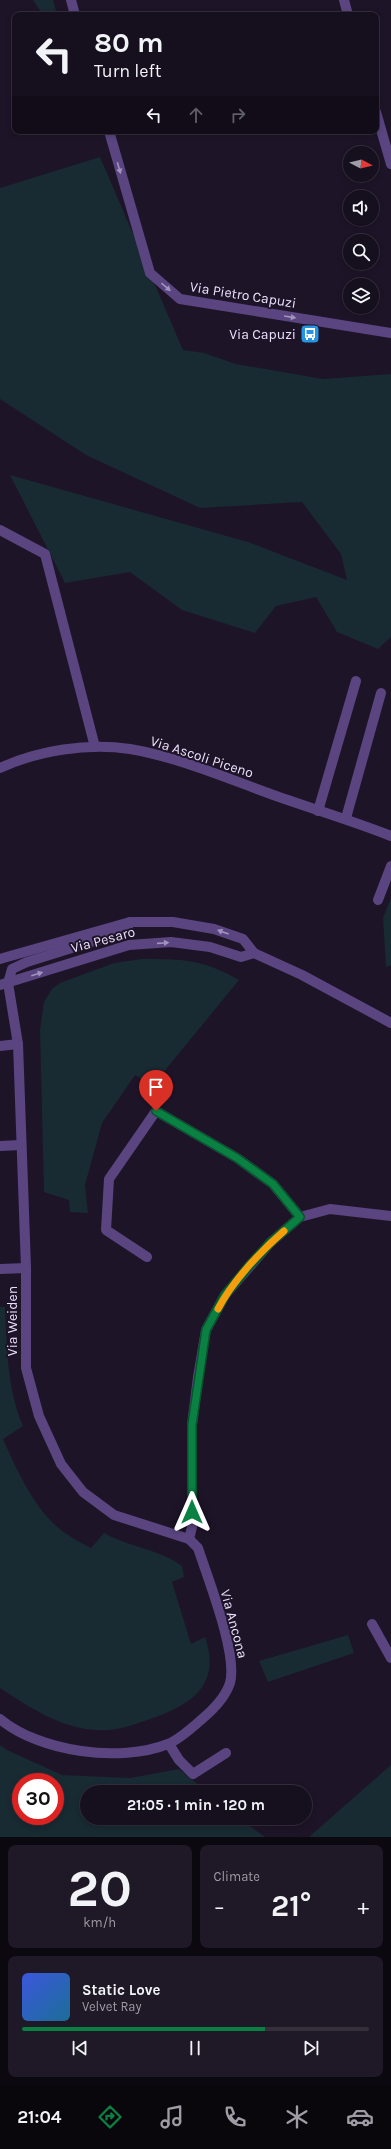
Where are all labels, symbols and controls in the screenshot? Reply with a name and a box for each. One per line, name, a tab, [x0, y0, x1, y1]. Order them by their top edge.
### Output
text: 80 m	[94, 26, 163, 59]
icon: left	[28, 28, 80, 80]
text: Turn left	[94, 60, 162, 82]
icon: left	[143, 104, 165, 126]
icon: ahead	[185, 104, 207, 126]
icon: right	[227, 104, 249, 126]
north arrow	[343, 146, 379, 182]
map controls	[343, 146, 379, 314]
one-way arrow	[116, 163, 122, 175]
button: sound	[343, 190, 379, 226]
button: search	[343, 234, 379, 270]
street label: Via Pietro Capuzi	[189, 278, 297, 312]
button: layers	[343, 278, 379, 314]
one-way arrow	[160, 282, 171, 291]
one-way arrow	[284, 314, 296, 320]
bus stop icon: Via Capuzi	[299, 323, 321, 345]
place label: Via Capuzi	[229, 326, 296, 343]
street label: Via Ascoli Piceno	[148, 732, 256, 782]
street label: Via Pesaro	[69, 923, 137, 957]
one-way arrow	[216, 929, 228, 935]
one-way arrow	[157, 939, 169, 946]
one-way arrow	[32, 971, 44, 977]
pin	[139, 1070, 173, 1111]
icon: arrive	[145, 1076, 167, 1098]
street label: Via Weiden	[4, 1286, 21, 1356]
position arrow	[171, 1491, 213, 1533]
street label: Via Ancona	[217, 1588, 251, 1660]
speed limit sign: 30	[12, 1773, 64, 1825]
text: 21:05 · 1 min · 120 m	[127, 1796, 265, 1814]
text: 20	[68, 1858, 132, 1919]
text: Climate	[214, 1869, 260, 1884]
text: 21°	[271, 1888, 312, 1924]
text: −	[214, 1894, 225, 1920]
text: +	[357, 1894, 369, 1920]
text: km/h	[83, 1915, 116, 1930]
text: Static Love	[82, 1981, 160, 1999]
text: Velvet Ray	[82, 1999, 142, 2014]
icon: previous	[69, 2037, 91, 2059]
icon: pause	[184, 2037, 206, 2059]
icon: next	[300, 2037, 322, 2059]
icon: directions	[96, 2103, 124, 2131]
icon: music	[158, 2103, 186, 2131]
icon: phone	[221, 2103, 249, 2131]
icon: climate	[283, 2103, 311, 2131]
icon: car	[346, 2103, 374, 2131]
text: 21:04	[17, 2106, 61, 2128]

